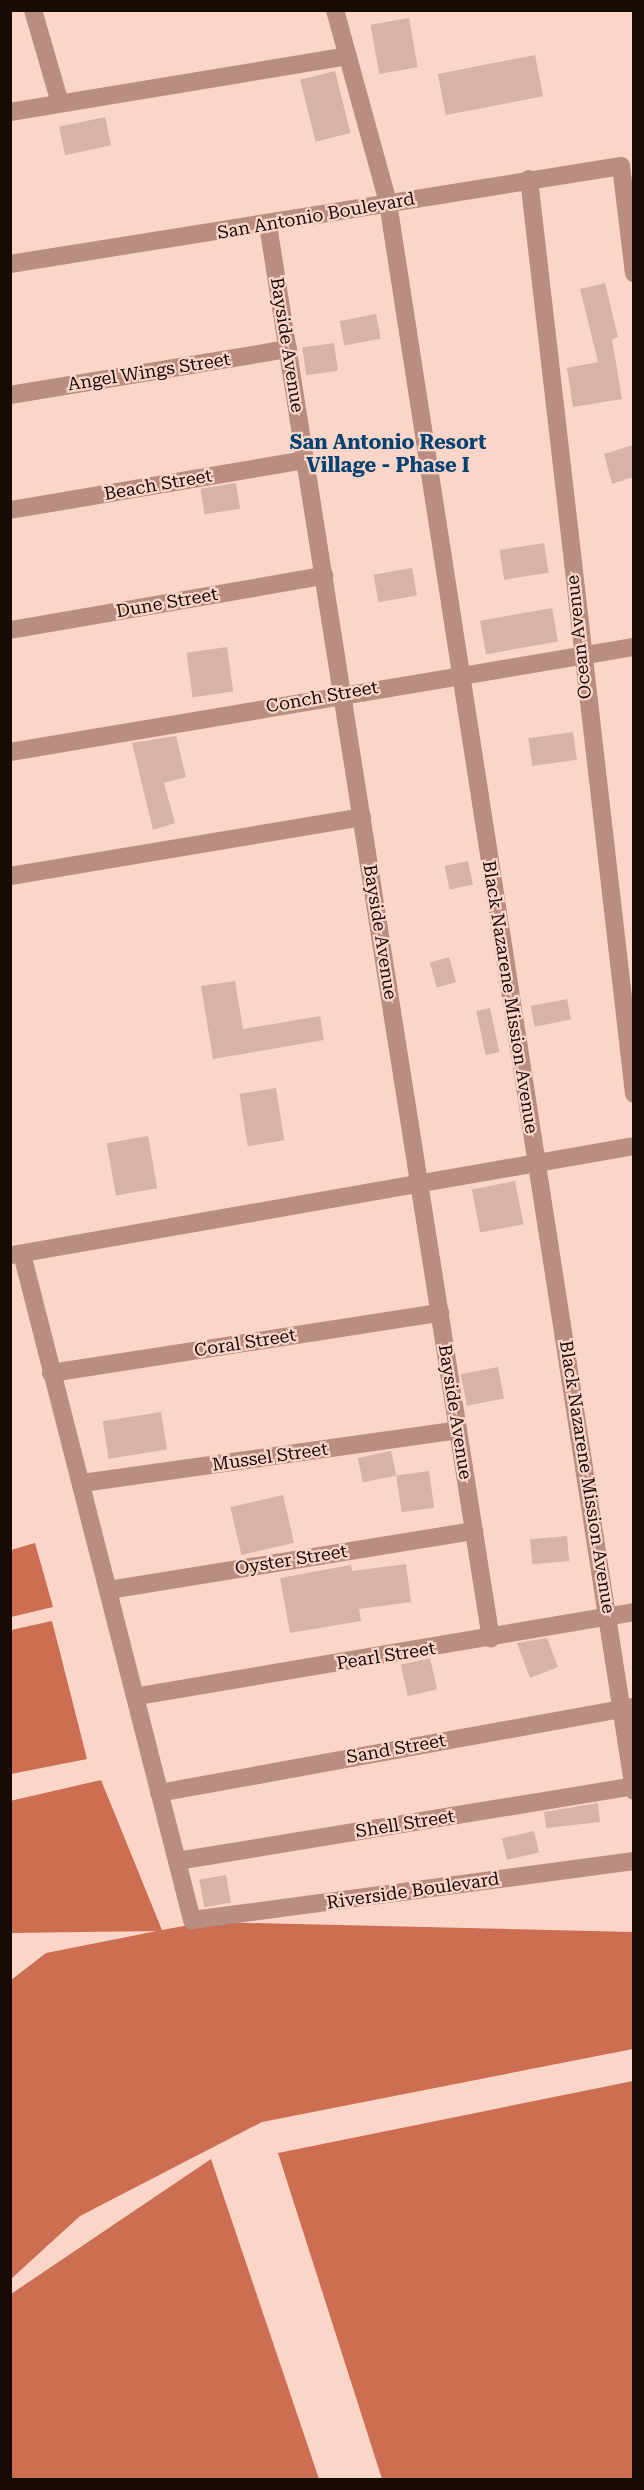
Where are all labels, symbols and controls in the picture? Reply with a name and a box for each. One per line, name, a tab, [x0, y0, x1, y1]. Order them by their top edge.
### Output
street label: San Antonio Boulevard	[216, 188, 416, 244]
street label: Bayside Avenue	[266, 276, 308, 414]
street label: Angel Wings Street	[66, 348, 232, 396]
district label: San Antonio Resort Village - Phase I	[290, 430, 486, 477]
street label: Beach Street	[102, 465, 214, 505]
street label: Ocean Avenue	[562, 574, 596, 700]
street label: Dune Street	[114, 583, 220, 623]
street label: Conch Street	[264, 677, 380, 717]
street label: Black Nazarene Mission Avenue	[478, 859, 542, 1135]
street label: Bayside Avenue	[359, 863, 401, 1001]
street label: Coral Street	[193, 1324, 297, 1362]
street label: Black Nazarene Mission Avenue	[555, 1339, 619, 1615]
street label: Bayside Avenue	[434, 1343, 476, 1481]
street label: Mussel Street	[211, 1438, 329, 1476]
street label: Oyster Street	[233, 1540, 349, 1580]
street label: Pearl Street	[335, 1638, 437, 1674]
street label: Sand Street	[345, 1730, 447, 1768]
street label: Shell Street	[354, 1806, 456, 1842]
street label: Riverside Boulevard	[325, 1868, 501, 1914]

